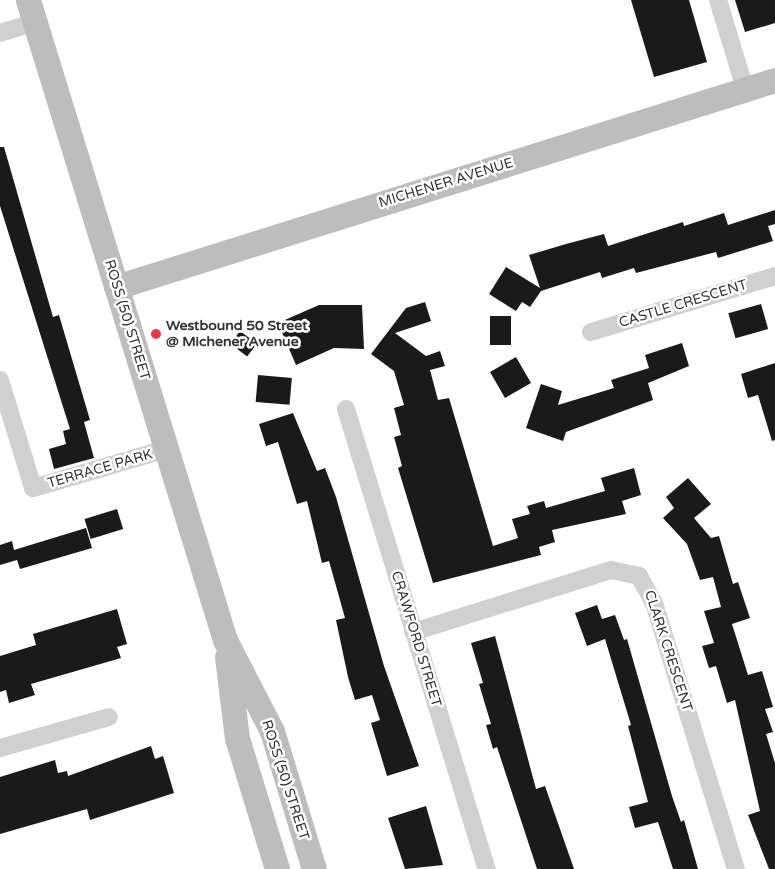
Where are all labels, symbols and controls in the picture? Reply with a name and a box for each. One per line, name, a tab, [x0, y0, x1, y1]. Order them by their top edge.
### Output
street label: MICHENER AVENUE	[377, 155, 515, 211]
street label: ROSS (50) STREET	[101, 258, 153, 382]
street label: CASTLE CRESCENT	[617, 277, 749, 331]
place label: Westbound 50 Street @ Michener Avenue	[166, 318, 308, 351]
marker: Westbound 50 Street @ Michener Avenue	[150, 328, 162, 340]
street label: TERRACE PARK	[46, 446, 154, 492]
street label: CRAWFORD STREET	[387, 569, 445, 709]
street label: CLARK CRESCENT	[640, 588, 696, 714]
street label: ROSS (50) STREET	[258, 718, 312, 842]

